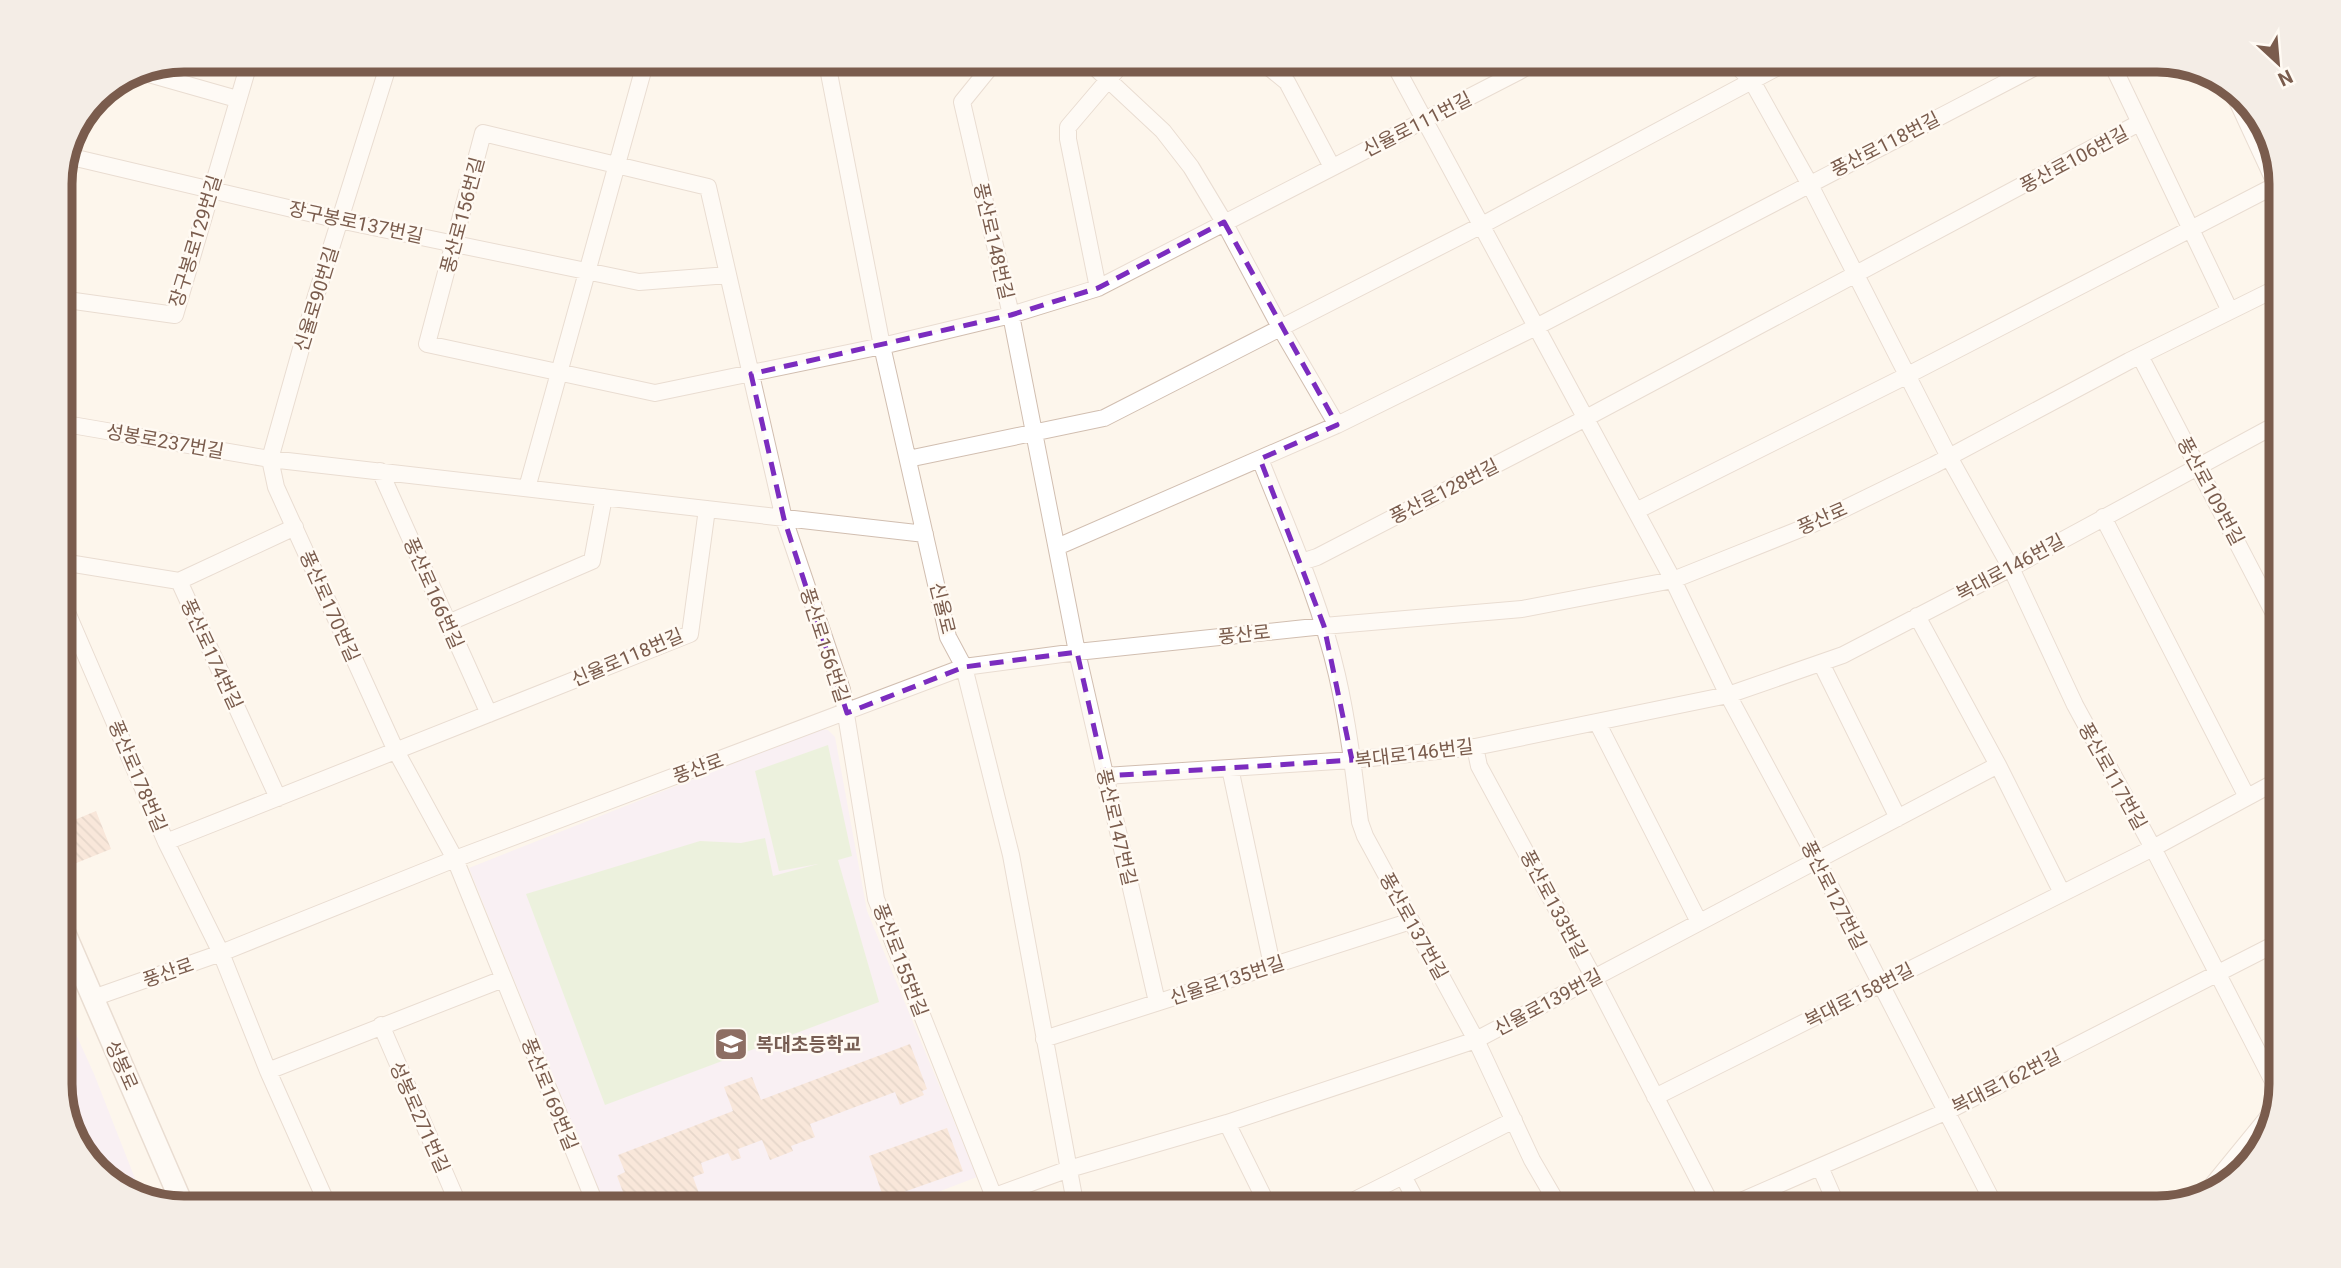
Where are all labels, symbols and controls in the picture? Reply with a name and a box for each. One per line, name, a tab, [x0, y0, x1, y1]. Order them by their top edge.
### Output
north arrow	[2243, 28, 2313, 98]
text: N	[2274, 65, 2296, 91]
street label: 신율로111번길	[1359, 87, 1476, 162]
street label: 풍산로118번길	[1827, 107, 1944, 182]
street label: 풍산로106번길	[2016, 121, 2132, 198]
street label: 풍산로156번길	[436, 154, 489, 276]
street label: 장구봉로129번길	[164, 172, 226, 310]
street label: 풍산로148번길	[969, 180, 1018, 302]
street label: 장구봉로137번길	[287, 197, 425, 248]
street label: 신율로90번길	[290, 244, 343, 355]
street label: 성봉로237번길	[104, 420, 226, 463]
street label: 풍산로109번길	[2172, 433, 2249, 549]
street label: 풍산로128번길	[1386, 454, 1503, 529]
street label: 풍산로	[1794, 497, 1851, 540]
street label: 복대로146번길	[1952, 529, 2068, 606]
street label: 풍산로166번길	[399, 534, 468, 652]
street label: 풍산로170번길	[295, 547, 364, 665]
street label: 신율로	[925, 580, 960, 636]
street label: 풍산로156번길	[795, 585, 854, 706]
street label: 풍산로174번길	[176, 595, 247, 713]
street label: 풍산로	[1217, 620, 1271, 649]
street label: 신율로118번길	[568, 624, 687, 691]
street label: 풍산로178번길	[104, 717, 171, 836]
street label: 풍산로117번길	[2074, 718, 2152, 834]
street label: 복대로146번길	[1353, 735, 1475, 772]
street label: 풍산로	[670, 749, 727, 788]
street label: 풍산로147번길	[1092, 766, 1141, 888]
street label: 풍산로127번길	[1796, 837, 1871, 954]
street label: 풍산로133번길	[1515, 846, 1592, 962]
street label: 풍산로137번길	[1375, 868, 1453, 984]
street label: 풍산로155번길	[868, 900, 933, 1020]
street label: 신율로135번길	[1167, 951, 1288, 1010]
street label: 풍산로	[140, 953, 197, 992]
street label: 복대로158번길	[1801, 958, 1918, 1033]
street label: 신율로139번길	[1490, 964, 1606, 1041]
school or university icon: 복대초등학교	[712, 1025, 750, 1063]
place label: 복대초등학교	[756, 1033, 861, 1056]
street label: 풍산로169번길	[517, 1035, 583, 1154]
street label: 성봉로	[100, 1037, 143, 1094]
street label: 복대로162번길	[1948, 1044, 2065, 1119]
street label: 성봉로271번길	[385, 1058, 454, 1176]

